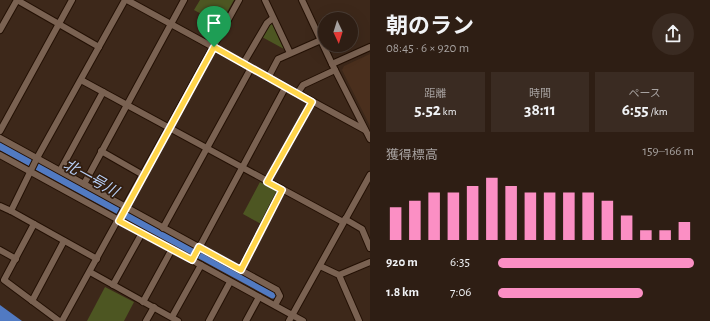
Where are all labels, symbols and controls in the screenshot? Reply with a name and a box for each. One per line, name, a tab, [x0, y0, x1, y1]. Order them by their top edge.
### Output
pin	[197, 6, 231, 47]
icon: arrive	[203, 12, 225, 34]
north arrow	[318, 12, 358, 52]
map controls	[318, 12, 358, 52]
button: share	[652, 13, 694, 55]
text: 朝のラン	[386, 15, 474, 37]
text: 08:45 · 6 × 920 m	[386, 42, 469, 55]
text: 距離	[424, 88, 446, 99]
text: 時間	[529, 88, 551, 99]
text: ペース	[628, 88, 661, 99]
text: 5.52	[414, 101, 441, 118]
text: 38:11	[524, 101, 556, 118]
text: 6:55	[622, 101, 649, 118]
text: km	[441, 106, 456, 117]
text: /km	[649, 106, 667, 117]
text: 159–166 m	[643, 145, 694, 158]
text: 獲得標高	[386, 149, 438, 162]
water label: 北一号川	[61, 156, 123, 201]
text: 920 m	[386, 256, 418, 269]
text: 6:35	[450, 256, 470, 269]
text: 1.8 km	[386, 286, 419, 299]
text: 7:06	[450, 286, 471, 299]

